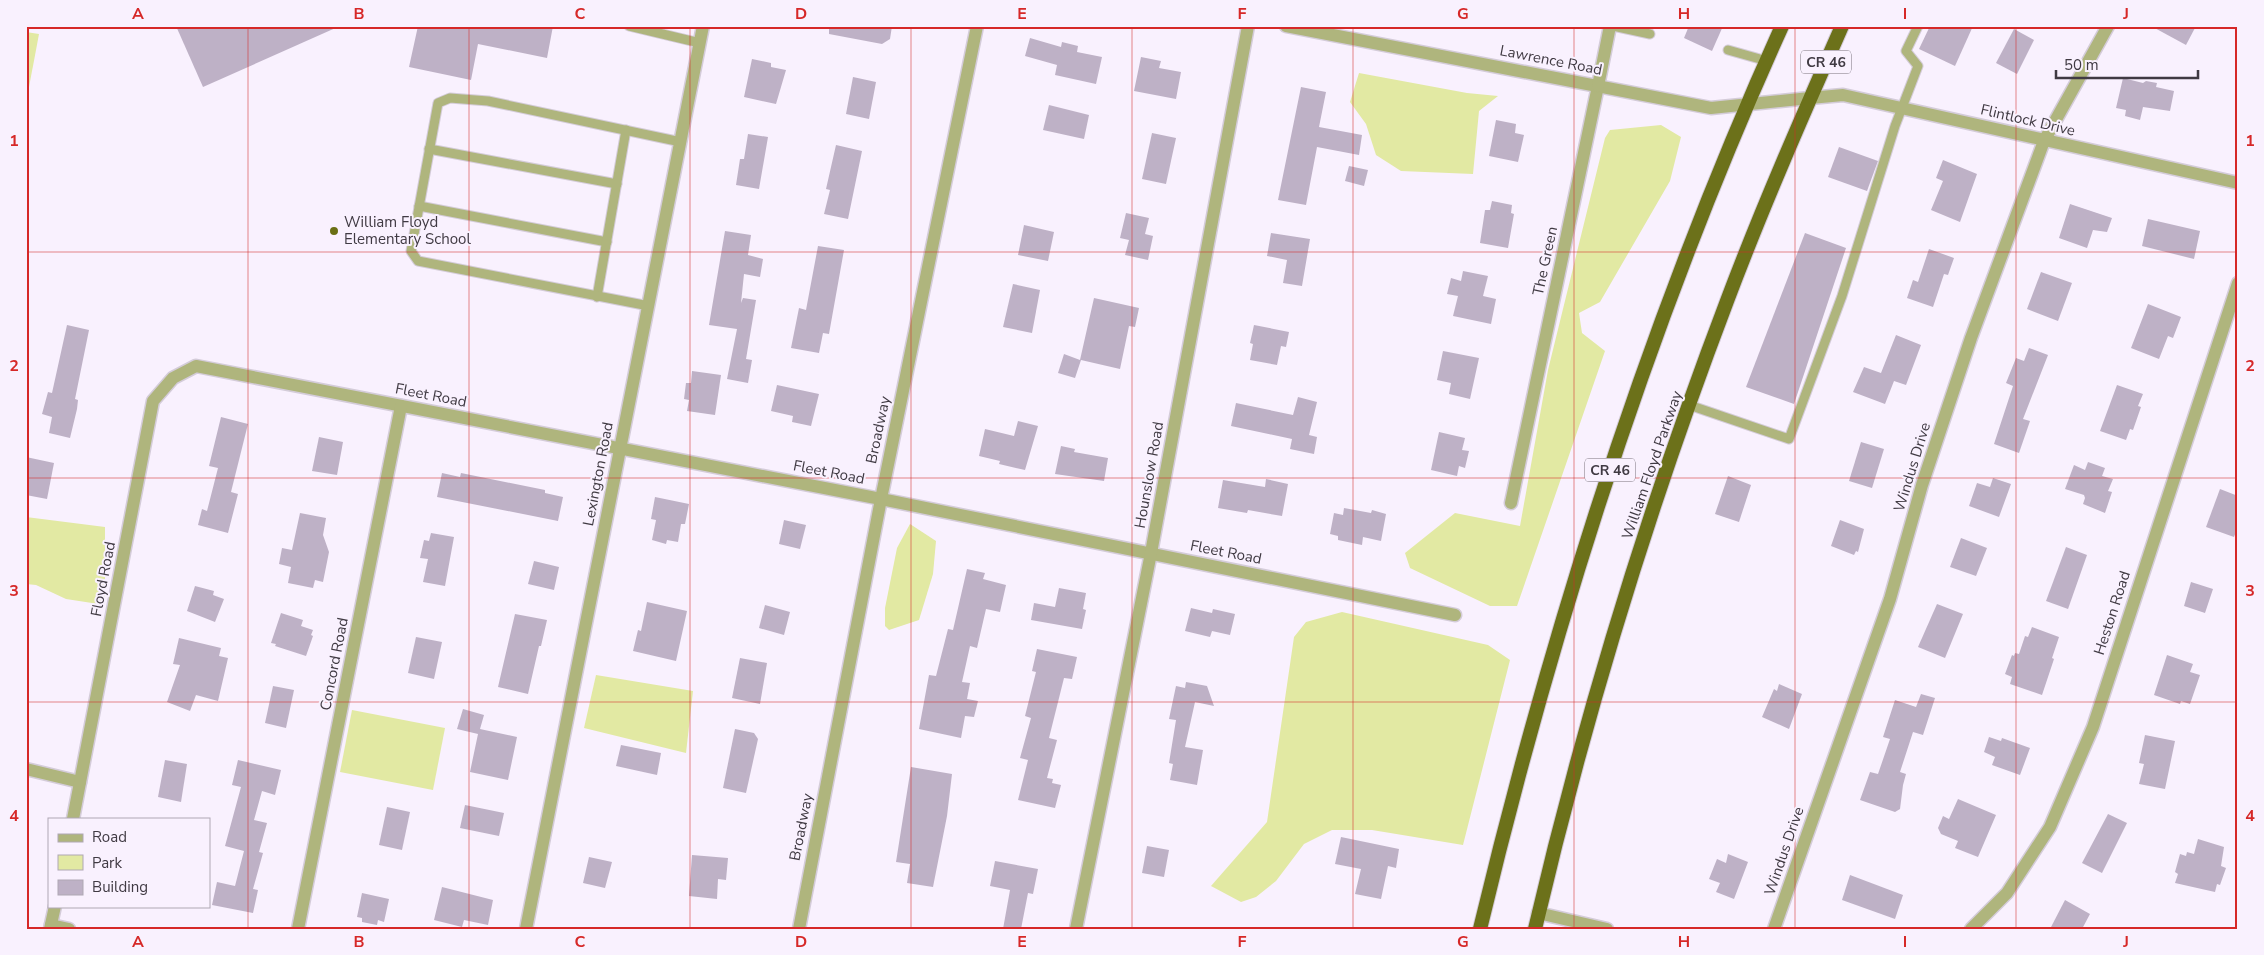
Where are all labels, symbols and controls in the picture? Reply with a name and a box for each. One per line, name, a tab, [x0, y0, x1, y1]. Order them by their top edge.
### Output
text: A	[132, 3, 144, 25]
text: B	[353, 3, 365, 25]
text: C	[575, 3, 586, 25]
text: D	[795, 3, 807, 25]
text: E	[1017, 3, 1027, 25]
text: F	[1238, 3, 1247, 25]
text: G	[1457, 3, 1469, 25]
text: H	[1678, 3, 1690, 25]
text: I	[1903, 3, 1907, 25]
text: J	[2122, 3, 2129, 25]
street label: Lawrence Road	[1498, 40, 1604, 80]
scale bar	[2056, 48, 2199, 80]
road number: CR 46	[1801, 51, 1851, 74]
text: 50 m	[2064, 55, 2099, 75]
street label: Flintlock Drive	[1979, 99, 2077, 141]
text: 1	[9, 130, 19, 152]
text: 1	[2245, 130, 2255, 152]
place label: William Floyd Elementary School	[344, 212, 471, 249]
marker: William Floyd Elementary School	[328, 225, 340, 237]
street label: The Green	[1528, 225, 1562, 297]
text: 2	[9, 355, 19, 377]
text: 2	[2245, 355, 2255, 377]
street label: Fleet Road	[393, 378, 469, 412]
street label: William Floyd Parkway	[1617, 388, 1687, 542]
street label: Broadway	[861, 394, 895, 466]
street label: Lexington Road	[578, 420, 618, 528]
street label: Hounslow Road	[1130, 420, 1168, 530]
street label: Windus Drive	[1889, 420, 1935, 514]
street label: Fleet Road	[791, 455, 867, 489]
road number: CR 46	[1585, 458, 1635, 482]
street label: Fleet Road	[1188, 535, 1264, 569]
street label: Floyd Road	[86, 540, 120, 618]
street label: Heston Road	[2089, 568, 2135, 658]
text: 3	[9, 580, 19, 602]
text: 3	[2245, 580, 2255, 602]
street label: Concord Road	[315, 616, 353, 712]
street label: Broadway	[785, 791, 817, 863]
street label: Windus Drive	[1760, 804, 1808, 898]
text: 4	[9, 805, 19, 827]
text: 4	[2245, 805, 2255, 827]
legend	[48, 818, 210, 908]
text: Road	[92, 827, 127, 847]
text: Park	[92, 853, 122, 873]
text: Building	[92, 877, 148, 897]
text: A	[132, 931, 144, 953]
text: B	[353, 931, 365, 953]
text: C	[575, 931, 586, 953]
text: D	[795, 931, 807, 953]
text: E	[1017, 931, 1027, 953]
text: F	[1238, 931, 1247, 953]
text: G	[1457, 931, 1469, 953]
text: H	[1678, 931, 1690, 953]
text: I	[1903, 931, 1907, 953]
text: J	[2122, 931, 2129, 953]

